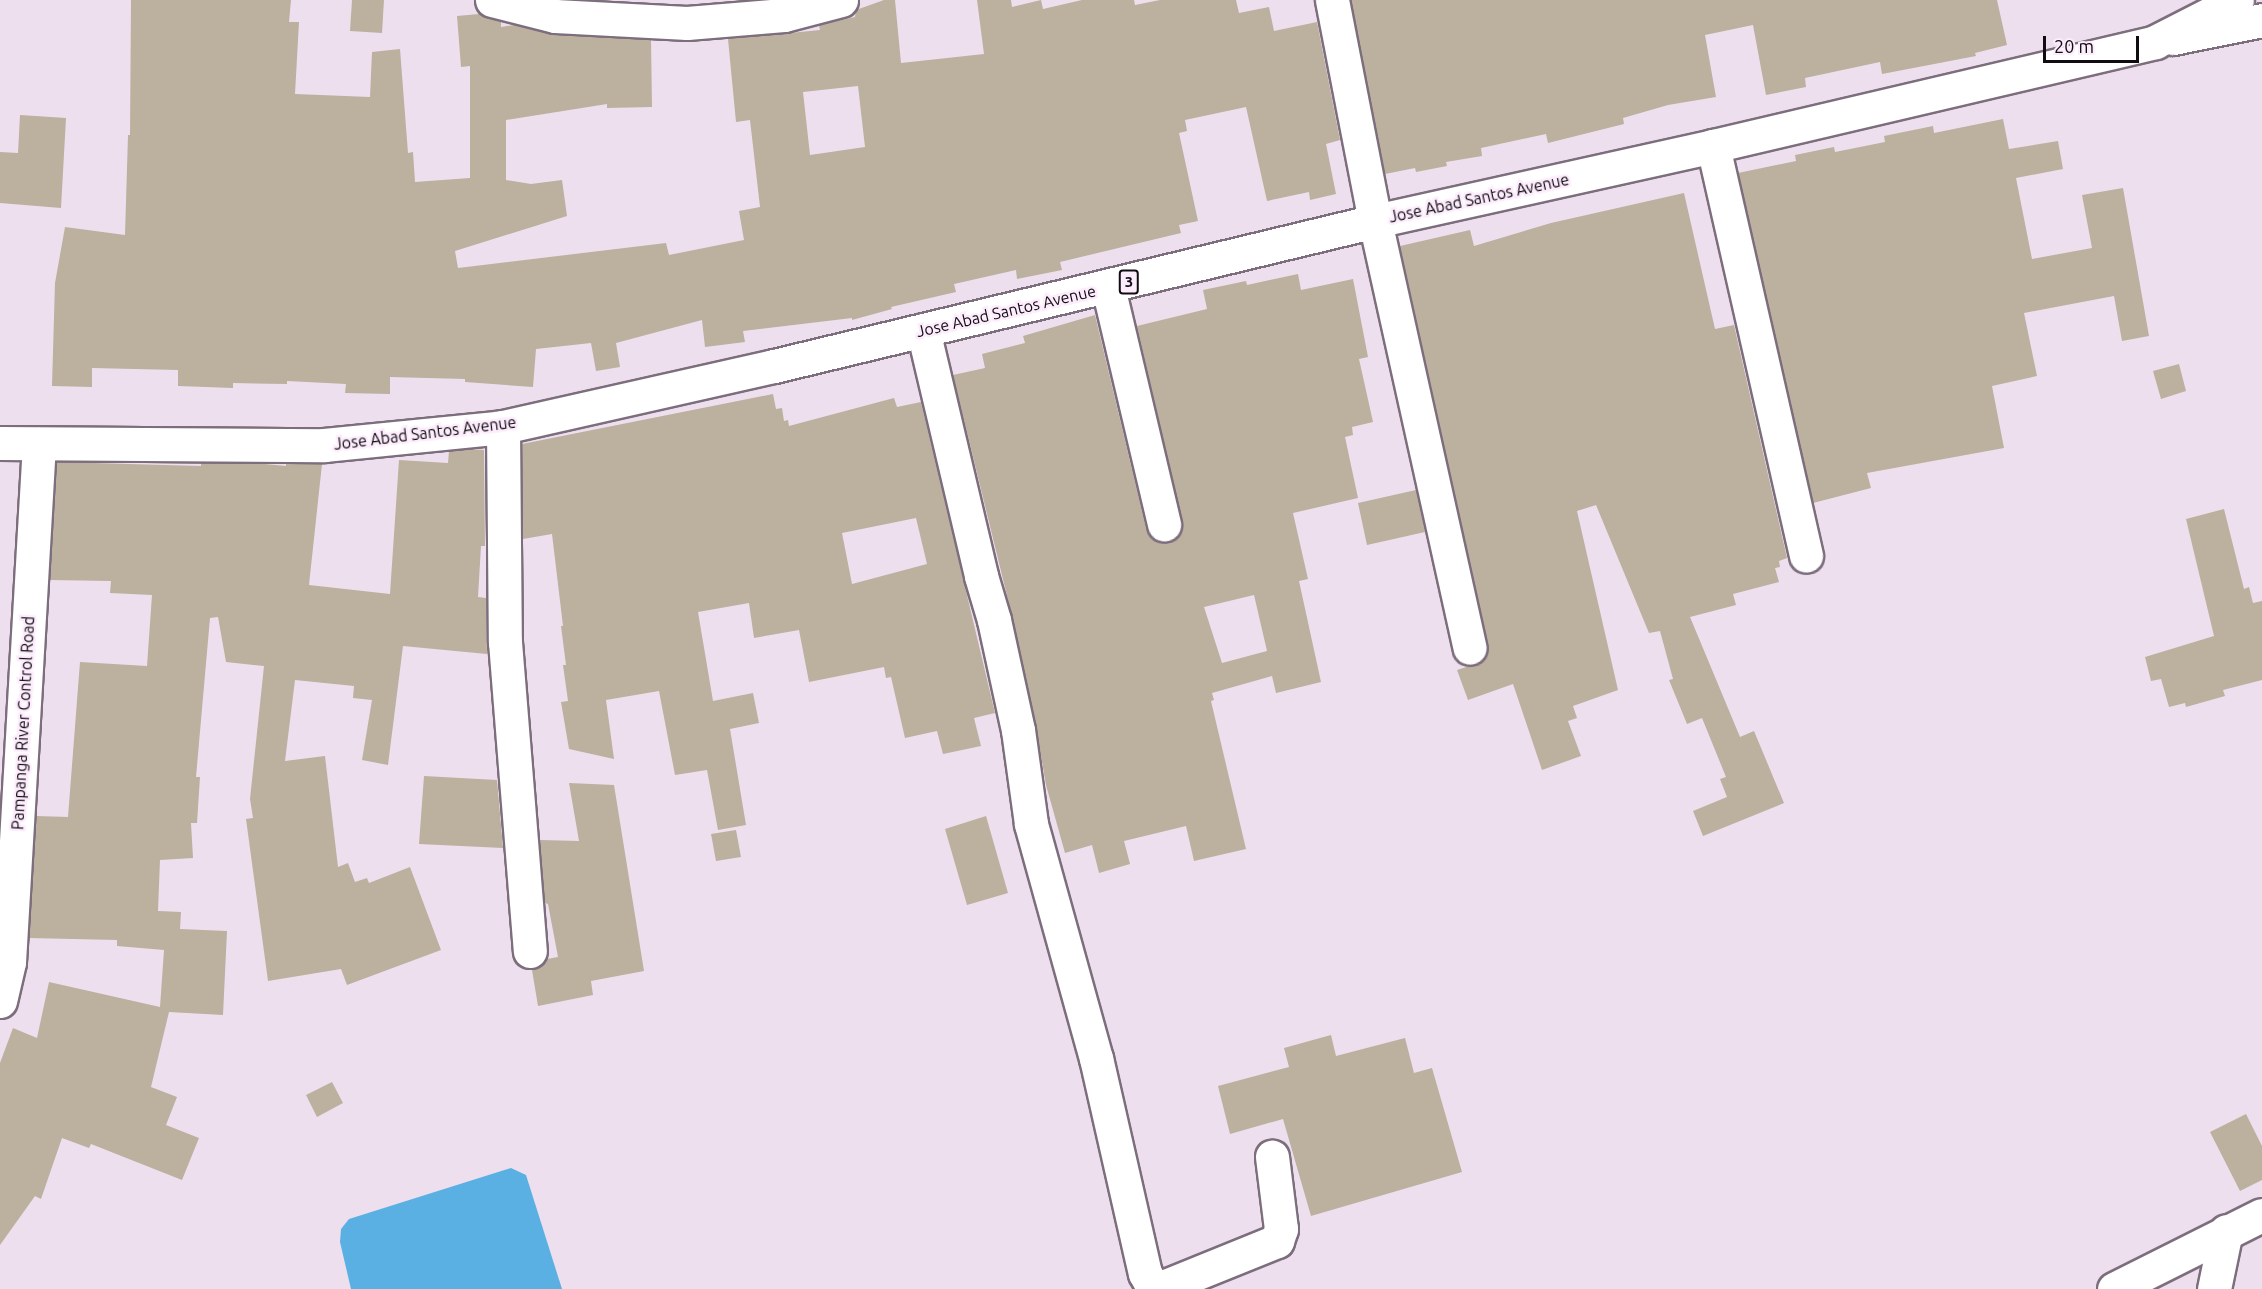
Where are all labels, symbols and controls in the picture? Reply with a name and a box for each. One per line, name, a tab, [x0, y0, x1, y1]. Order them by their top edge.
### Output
scale bar	[2046, 24, 2142, 62]
text: 20 m	[2054, 36, 2094, 56]
street label: Jose Abad Santos Avenue	[1387, 170, 1571, 226]
road number: 3	[1118, 270, 1140, 294]
street label: Jose Abad Santos Avenue	[914, 281, 1098, 341]
street label: Jose Abad Santos Avenue	[333, 412, 517, 454]
street label: Pampanga River Control Road	[8, 616, 38, 830]

